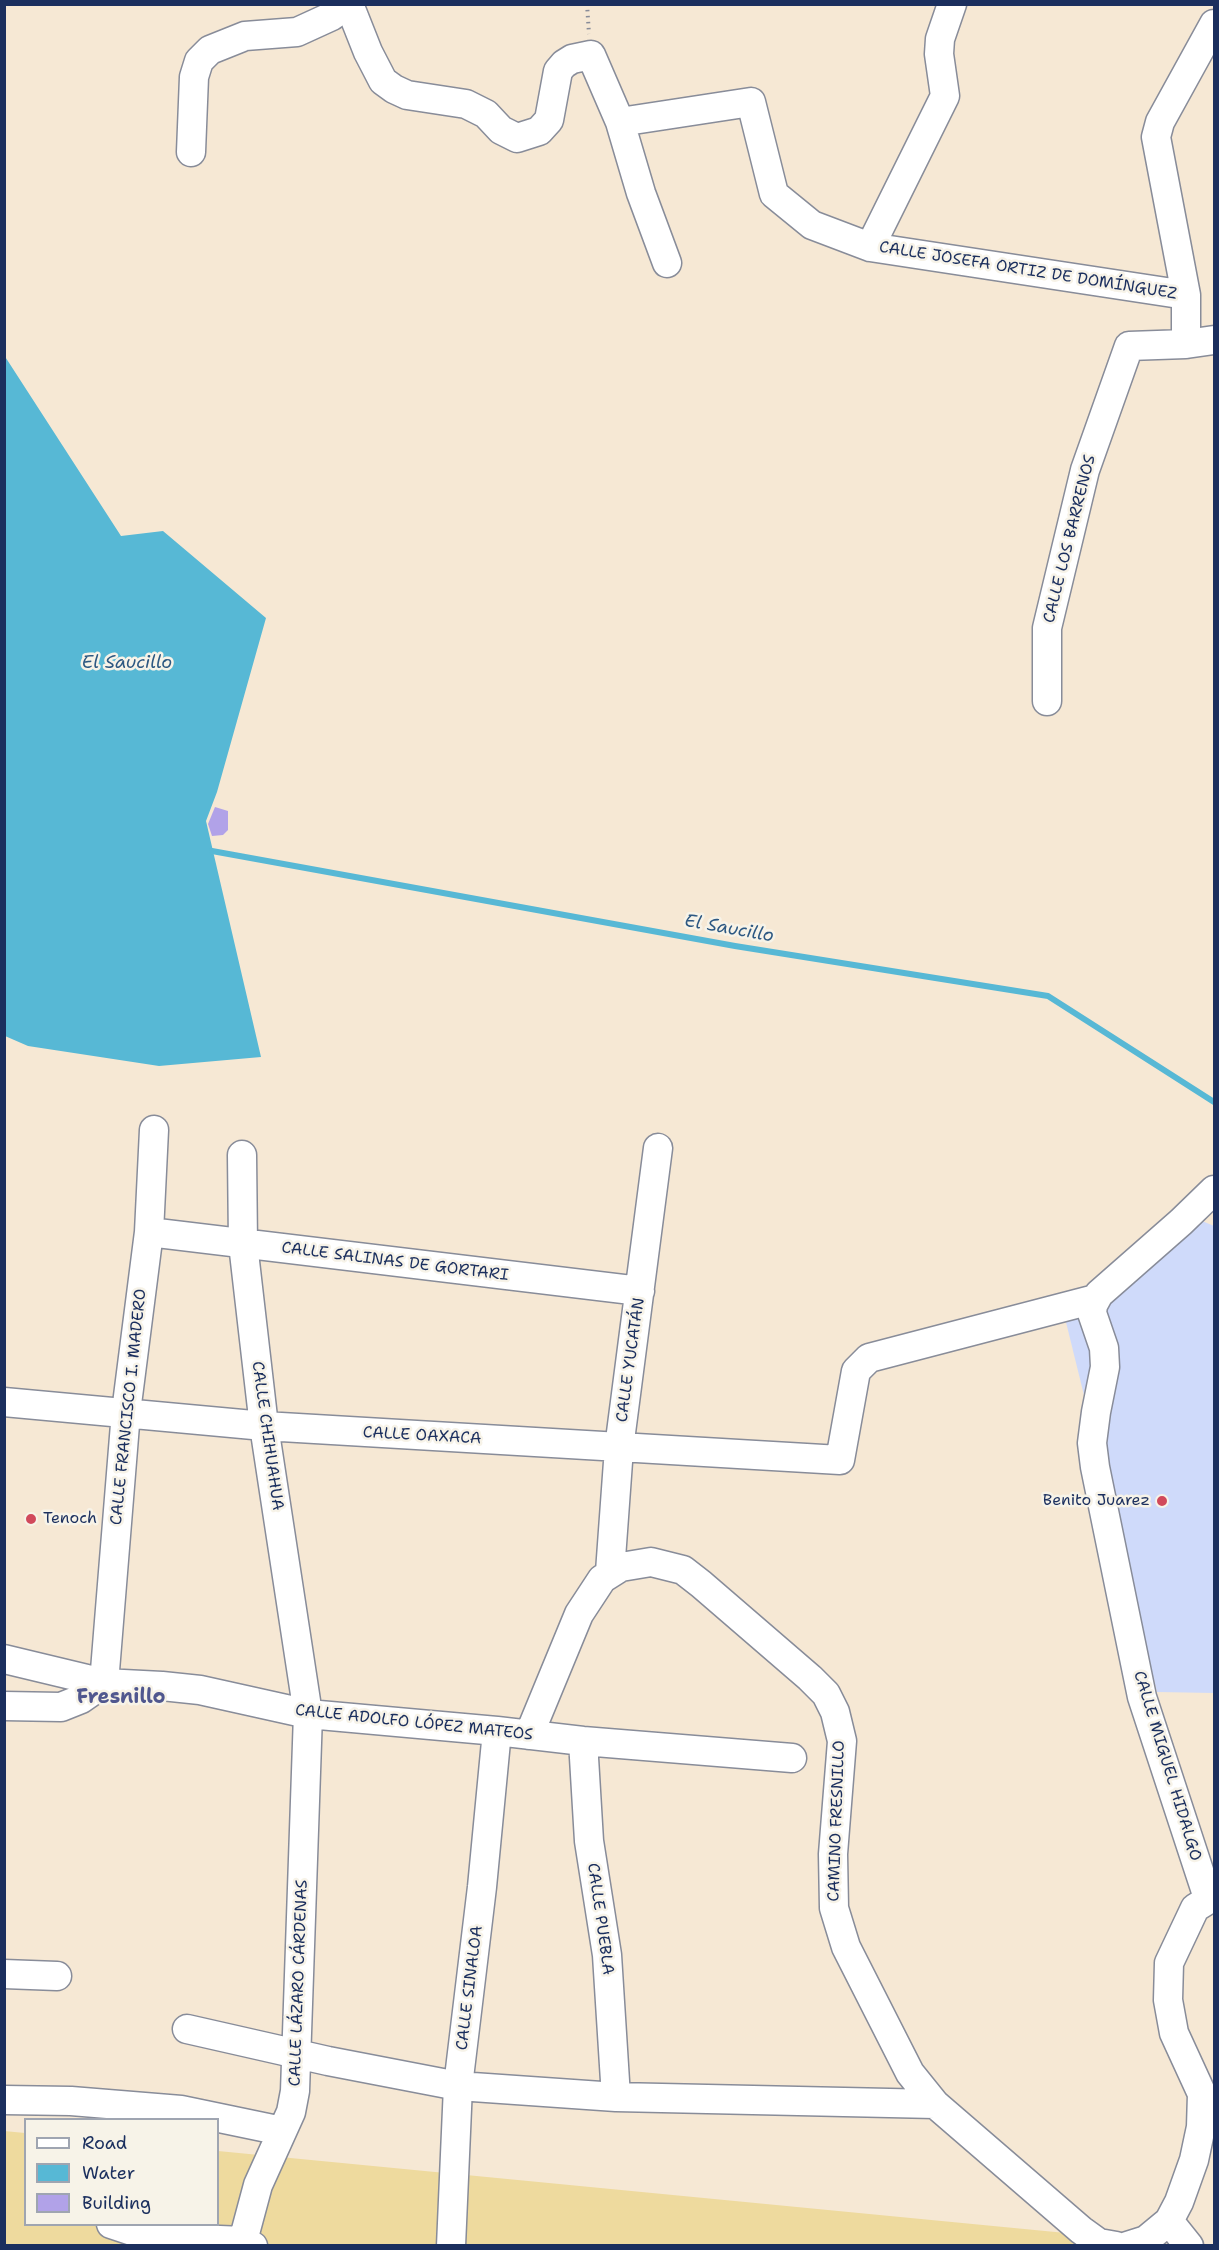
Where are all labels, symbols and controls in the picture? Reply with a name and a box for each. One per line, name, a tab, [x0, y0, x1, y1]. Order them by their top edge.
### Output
street label: CALLE JOSEFA ORTIZ DE DOMÍNGUEZ	[878, 238, 1178, 304]
street label: CALLE LOS BARRENOS	[1040, 453, 1100, 625]
water label: El Saucillo	[82, 652, 172, 674]
water label: El Saucillo	[683, 911, 775, 947]
street label: CALLE SALINAS DE GORTARI	[280, 1239, 510, 1285]
street label: CALLE FRANCISCO I. MADERO	[107, 1288, 151, 1526]
street label: CALLE YUCATÁN	[613, 1297, 649, 1423]
street label: CALLE CHIHUAHUA	[247, 1360, 287, 1512]
street label: CALLE OAXACA	[362, 1423, 482, 1449]
place label: Benito Juarez	[1043, 1491, 1150, 1511]
marker: Benito Juarez	[1155, 1494, 1169, 1508]
place label: Tenoch	[43, 1509, 97, 1529]
marker: Tenoch	[24, 1512, 38, 1526]
street label: CALLE MIGUEL HIDALGO	[1129, 1669, 1205, 1863]
district label: Fresnillo	[76, 1686, 166, 1710]
street label: CALLE ADOLFO LÓPEZ MATEOS	[294, 1701, 534, 1745]
street label: CAMINO FRESNILLO	[825, 1740, 849, 1902]
street label: CALLE PUEBLA	[583, 1862, 617, 1976]
street label: CALLE LÁZARO CÁRDENAS	[286, 1879, 312, 2087]
street label: CALLE SINALOA	[453, 1924, 487, 2052]
legend	[24, 2118, 219, 2226]
text: Road	[82, 2131, 127, 2155]
text: Water	[82, 2161, 135, 2185]
text: Building	[82, 2191, 151, 2215]

